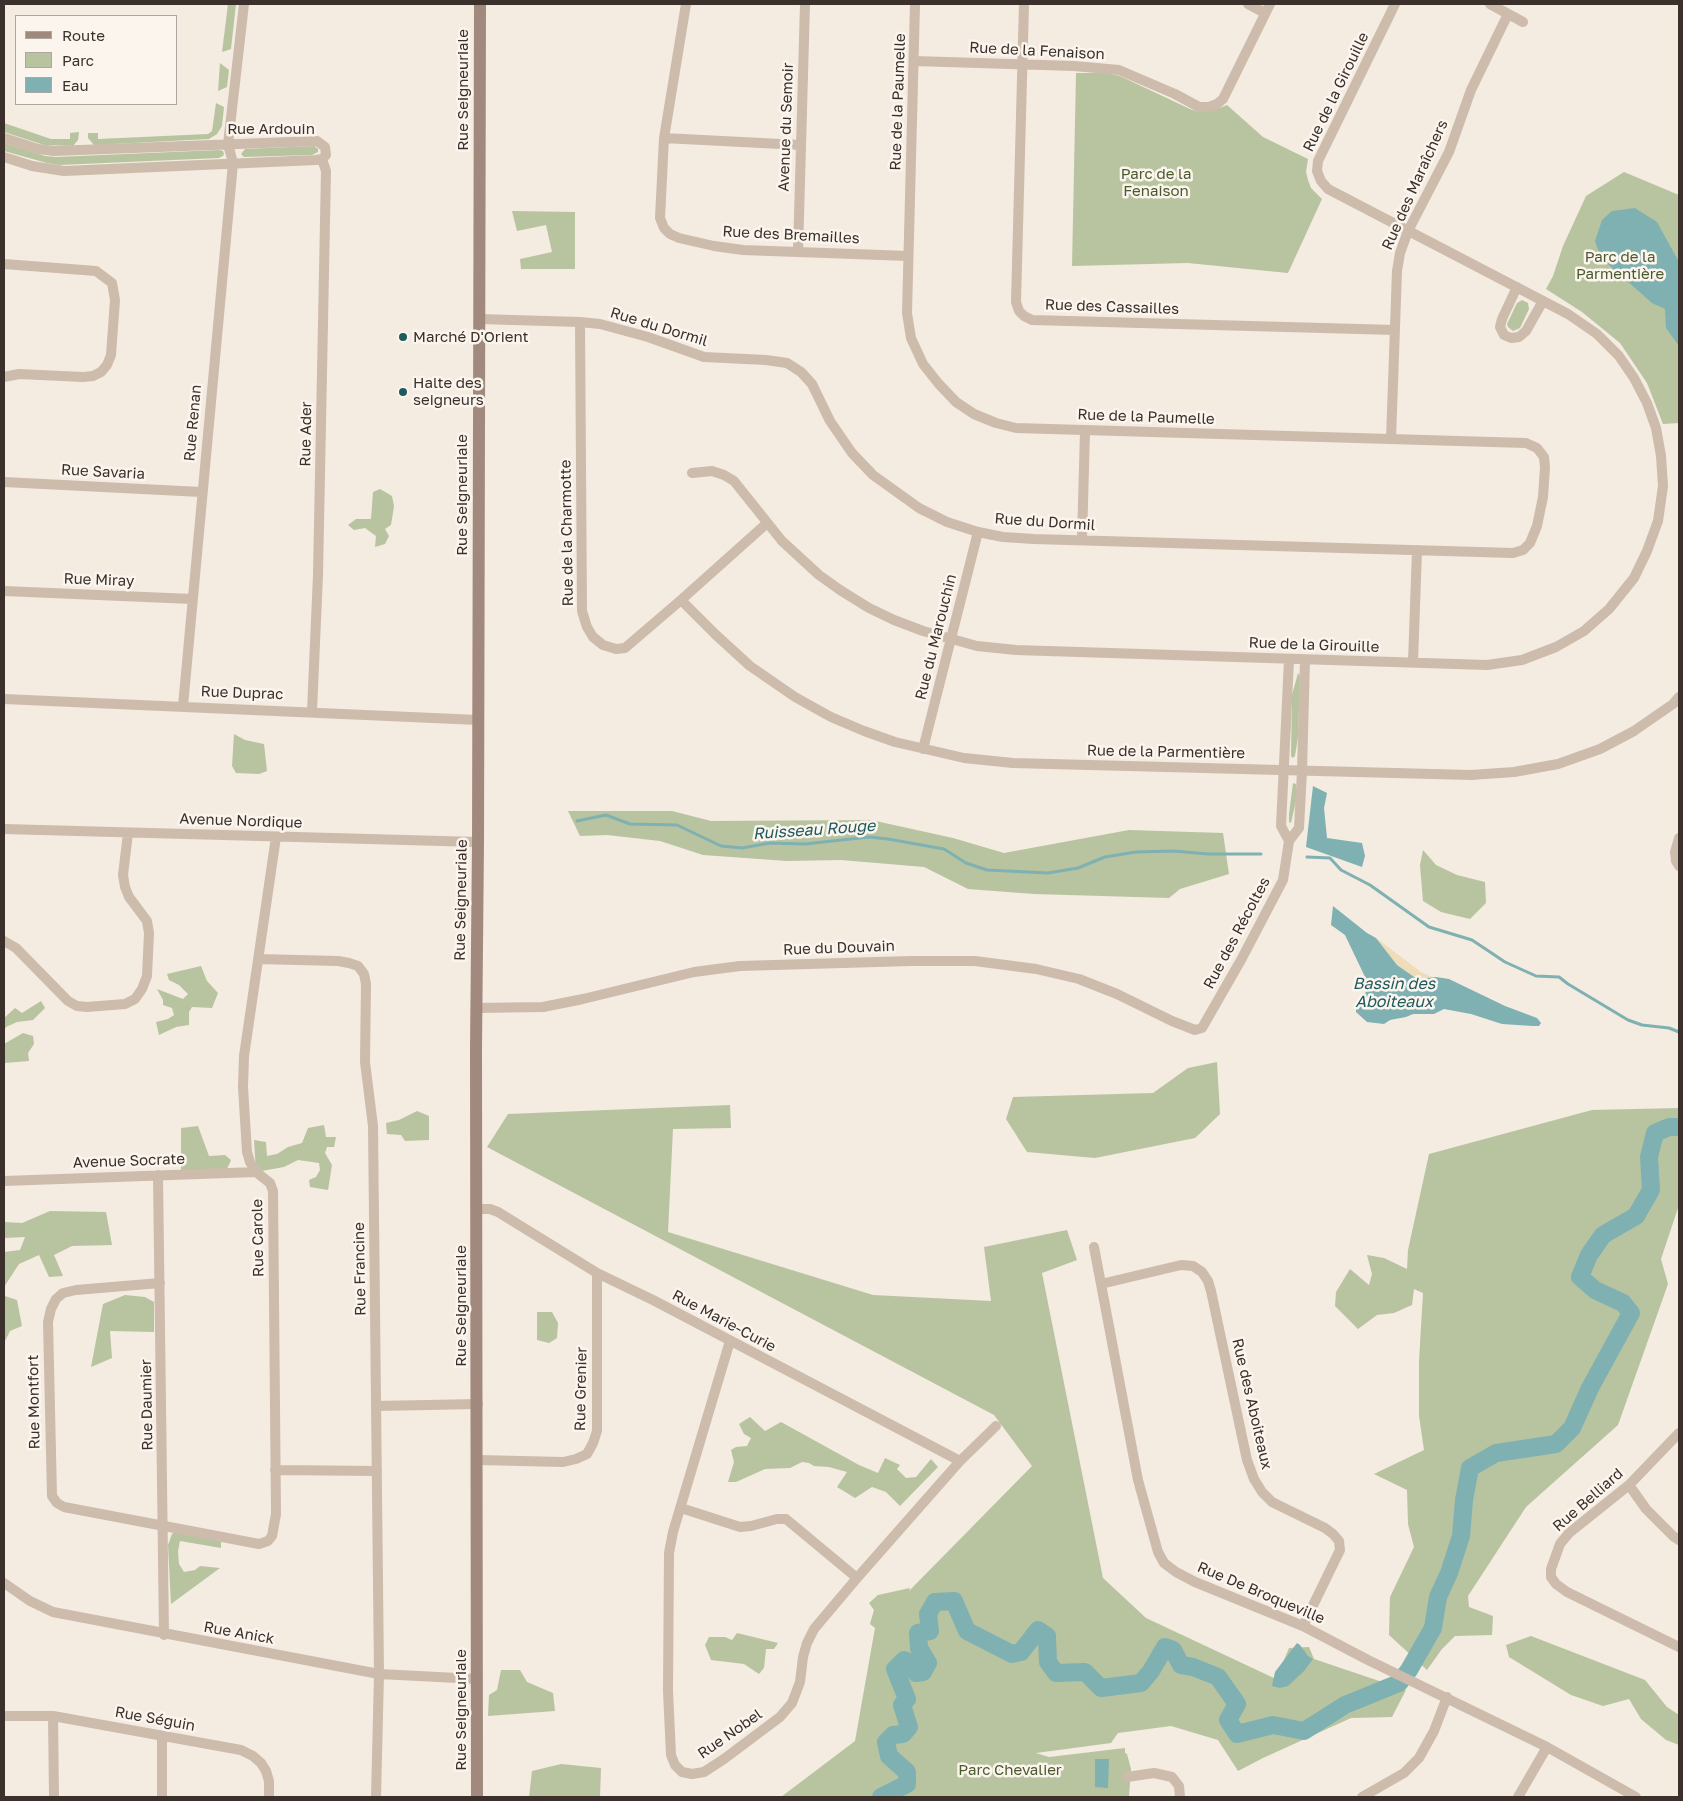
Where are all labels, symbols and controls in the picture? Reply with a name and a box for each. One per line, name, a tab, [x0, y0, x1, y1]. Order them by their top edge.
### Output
legend	[15, 15, 178, 105]
text: Route	[62, 26, 105, 44]
street label: Rue Seigneuriale	[454, 29, 472, 151]
street label: Rue de la Girouille	[1299, 29, 1373, 155]
street label: Rue de la Paumelle	[887, 33, 909, 171]
street label: Rue de la Fenaison	[969, 38, 1105, 64]
text: Parc	[62, 51, 94, 69]
street label: Avenue du Semoir	[775, 62, 797, 192]
text: Eau	[62, 76, 89, 94]
street label: Rue des Maraîchers	[1378, 117, 1452, 253]
street label: Rue Ardouin	[227, 120, 315, 138]
park label: Parc de la Fenaison	[1121, 165, 1191, 200]
street label: Rue des Bremailles	[722, 222, 860, 248]
park label: Parc de la Parmentière	[1576, 248, 1664, 283]
street label: Rue des Cassailles	[1045, 296, 1179, 318]
street label: Rue du Dormil	[608, 304, 710, 350]
place label: Marché D'Orient	[413, 328, 528, 346]
marker: Marché D'Orient	[397, 331, 409, 343]
place label: Halte des seigneurs	[413, 374, 484, 409]
street label: Rue Renan	[181, 384, 205, 462]
marker: Halte des seigneurs	[397, 386, 409, 398]
street label: Rue Ader	[296, 401, 316, 467]
street label: Rue de la Paumelle	[1077, 406, 1215, 428]
street label: Rue Seigneuriale	[453, 434, 471, 556]
street label: Rue de la Charmotte	[557, 460, 577, 606]
street label: Rue Savaria	[61, 461, 145, 483]
street label: Rue du Dormil	[994, 510, 1096, 534]
street label: Rue Miray	[63, 570, 135, 590]
street label: Rue du Marouchin	[912, 572, 960, 702]
street label: Rue de la Girouille	[1248, 634, 1380, 656]
street label: Rue Duprac	[200, 683, 284, 703]
street label: Rue de la Parmentière	[1087, 742, 1245, 762]
street label: Avenue Nordique	[179, 810, 303, 832]
water label: Ruisseau Rouge	[752, 816, 876, 844]
street label: Rue Seigneuriale	[451, 839, 471, 961]
street label: Rue des Récoltes	[1200, 874, 1274, 992]
street label: Rue du Douvain	[783, 937, 895, 959]
water label: Bassin des Aboiteaux	[1353, 974, 1435, 1012]
street label: Avenue Socrate	[73, 1150, 185, 1172]
street label: Rue Carole	[248, 1199, 268, 1277]
street label: Rue Francine	[350, 1222, 370, 1316]
street label: Rue Seigneuriale	[452, 1245, 470, 1367]
street label: Rue Marie-Curie	[669, 1286, 779, 1356]
street label: Rue des Aboiteaux	[1228, 1337, 1276, 1471]
street label: Rue Grenier	[571, 1347, 591, 1431]
street label: Rue Montfort	[24, 1354, 44, 1450]
street label: Rue Daumier	[137, 1359, 157, 1451]
street label: Rue Belliard	[1549, 1465, 1627, 1535]
street label: Rue De Broqueville	[1195, 1558, 1327, 1628]
street label: Rue Anick	[202, 1618, 276, 1648]
street label: Rue Seigneuriale	[452, 1649, 470, 1771]
street label: Rue Séguin	[113, 1703, 197, 1735]
street label: Rue Nobel	[694, 1705, 766, 1763]
park label: Parc Chevalier	[958, 1761, 1062, 1779]

